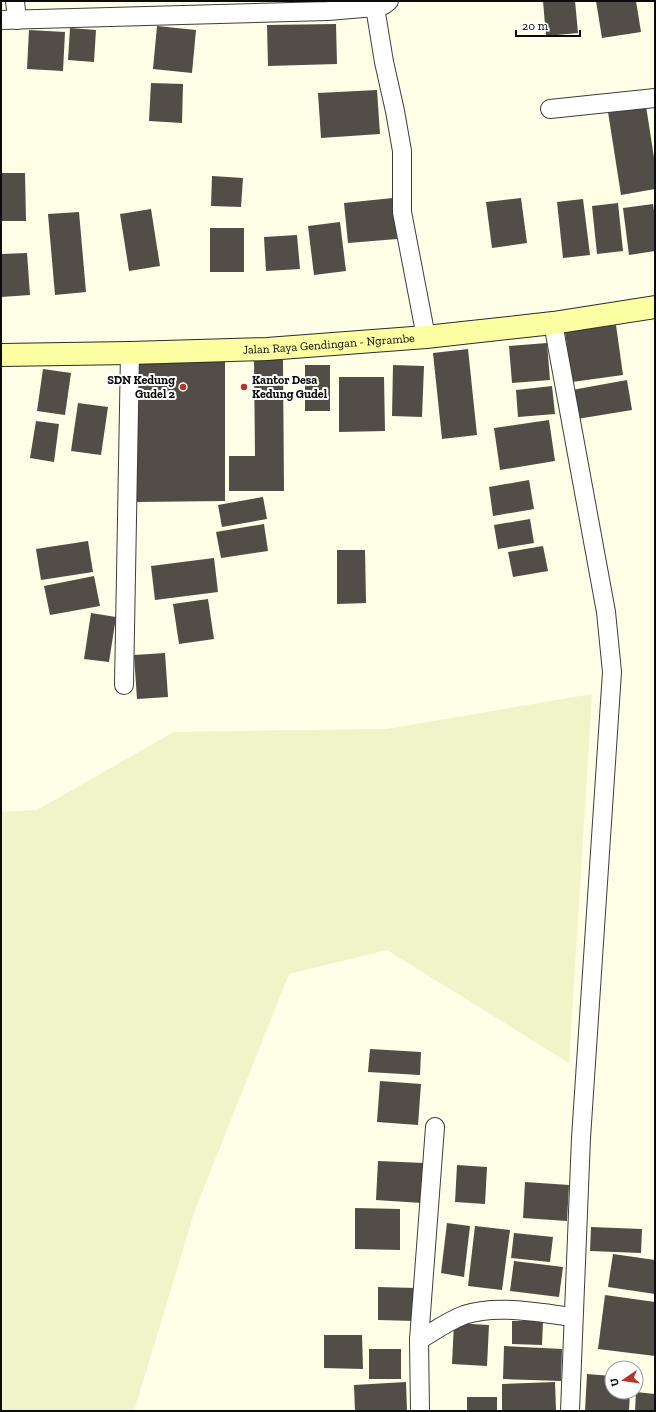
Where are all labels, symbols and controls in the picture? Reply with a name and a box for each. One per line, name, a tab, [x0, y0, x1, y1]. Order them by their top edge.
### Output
scale bar	[516, 12, 580, 38]
text: 20 m	[522, 19, 549, 33]
street label: Jalan Raya Gendingan - Ngrambe	[243, 331, 416, 357]
place label: SDN Kedung Gudel 2	[107, 373, 176, 401]
place label: Kantor Desa Kedung Gudel	[252, 373, 328, 401]
marker: SDN Kedung Gudel 2	[178, 382, 188, 392]
marker: Kantor Desa Kedung Gudel	[239, 382, 249, 392]
north arrow	[604, 1360, 644, 1400]
text: U	[608, 1377, 622, 1387]

